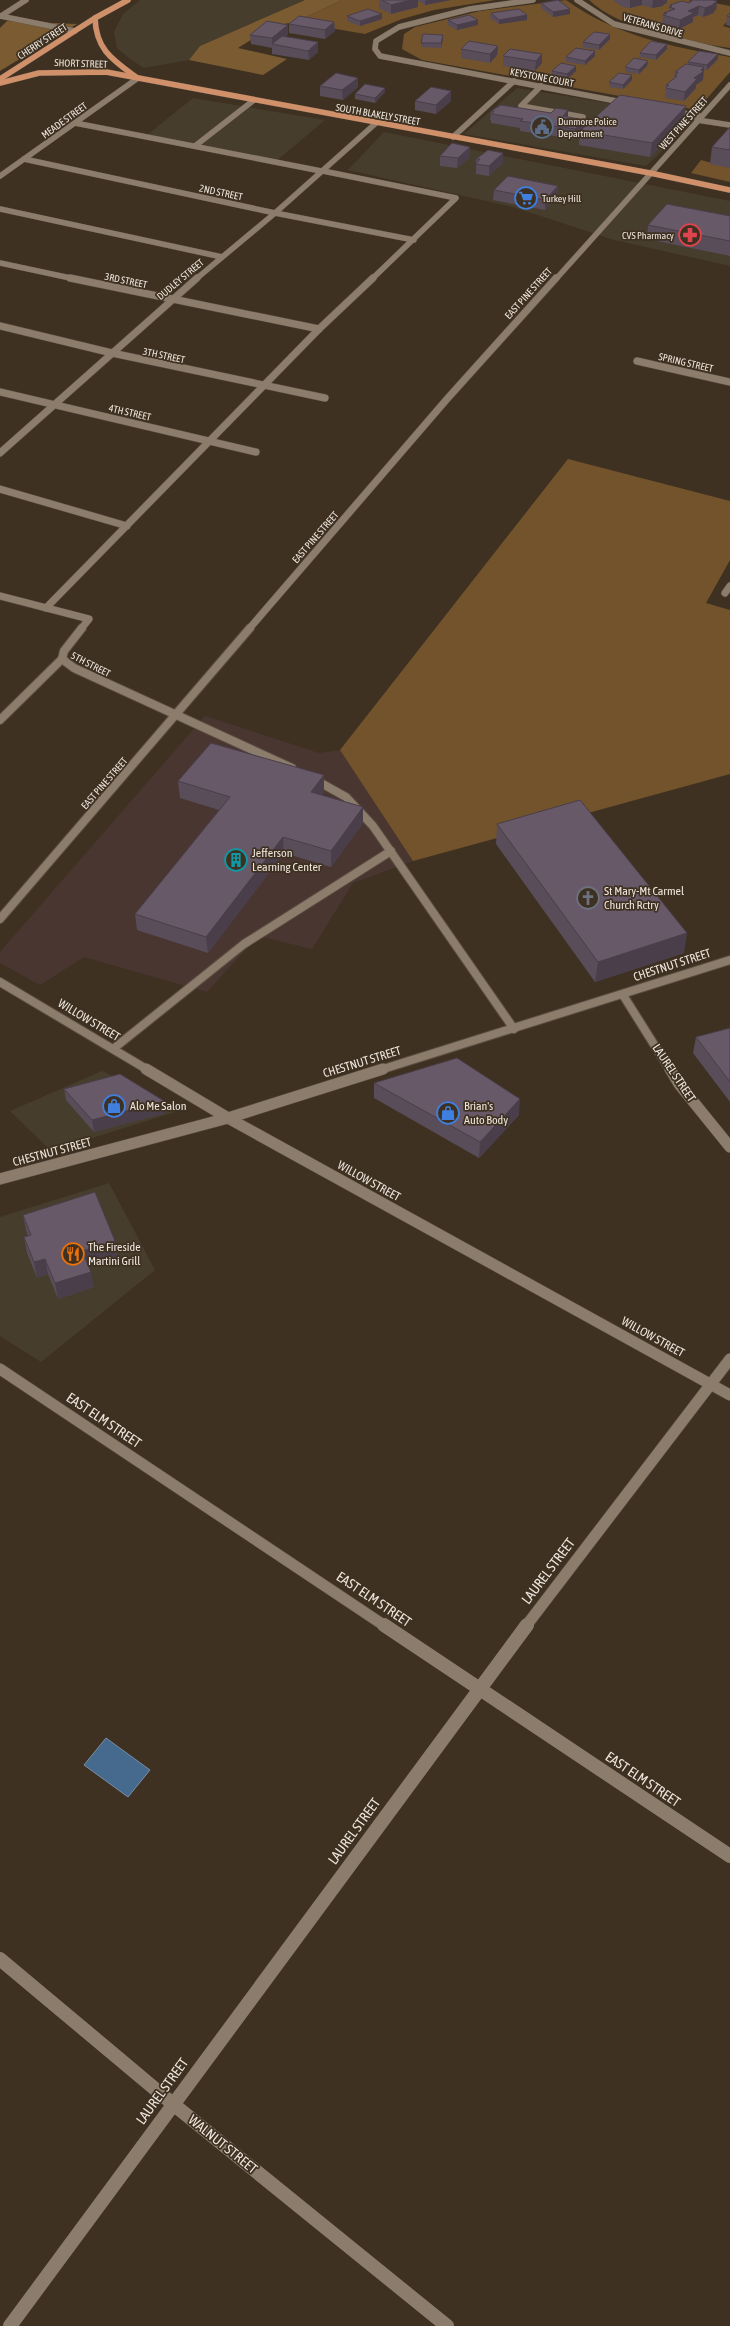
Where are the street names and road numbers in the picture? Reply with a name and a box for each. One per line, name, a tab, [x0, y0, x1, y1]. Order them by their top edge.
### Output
street label: VETERANS DRIVE	[622, 12, 685, 39]
street label: CHERRY STREET	[15, 21, 70, 61]
street label: SHORT STREET	[54, 57, 108, 70]
street label: KEYSTONE COURT	[509, 66, 575, 89]
street label: WEST PINE STREET	[657, 94, 710, 152]
street label: MEADE STREET	[39, 100, 90, 141]
street label: SOUTH BLAKELY STREET	[335, 102, 422, 127]
street label: 2ND STREET	[198, 183, 244, 203]
street label: DUDLEY STREET	[155, 256, 206, 302]
street label: EAST PINE STREET	[503, 265, 554, 321]
street label: 3RD STREET	[104, 271, 149, 290]
street label: 3TH STREET	[142, 346, 187, 365]
street label: SPRING STREET	[657, 351, 715, 374]
street label: 4TH STREET	[108, 402, 153, 423]
street label: EAST PINE STREET	[290, 509, 341, 565]
street label: 5TH STREET	[69, 650, 113, 679]
street label: EAST PINE STREET	[79, 755, 130, 811]
street label: CHESTNUT STREET	[631, 946, 713, 984]
street label: WILLOW STREET	[55, 996, 123, 1044]
street label: LAUREL STREET	[650, 1041, 699, 1105]
street label: CHESTNUT STREET	[321, 1043, 403, 1080]
street label: CHESTNUT STREET	[11, 1135, 93, 1169]
street label: WILLOW STREET	[335, 1158, 404, 1204]
street label: WILLOW STREET	[619, 1314, 688, 1360]
street label: EAST ELM STREET	[64, 1389, 144, 1451]
street label: LAUREL STREET	[518, 1535, 578, 1607]
street label: EAST ELM STREET	[334, 1568, 414, 1630]
street label: EAST ELM STREET	[603, 1748, 683, 1810]
street label: LAUREL STREET	[325, 1795, 383, 1867]
street label: LAUREL STREET	[133, 2055, 191, 2127]
street label: WALNUT STREET	[185, 2111, 261, 2177]

